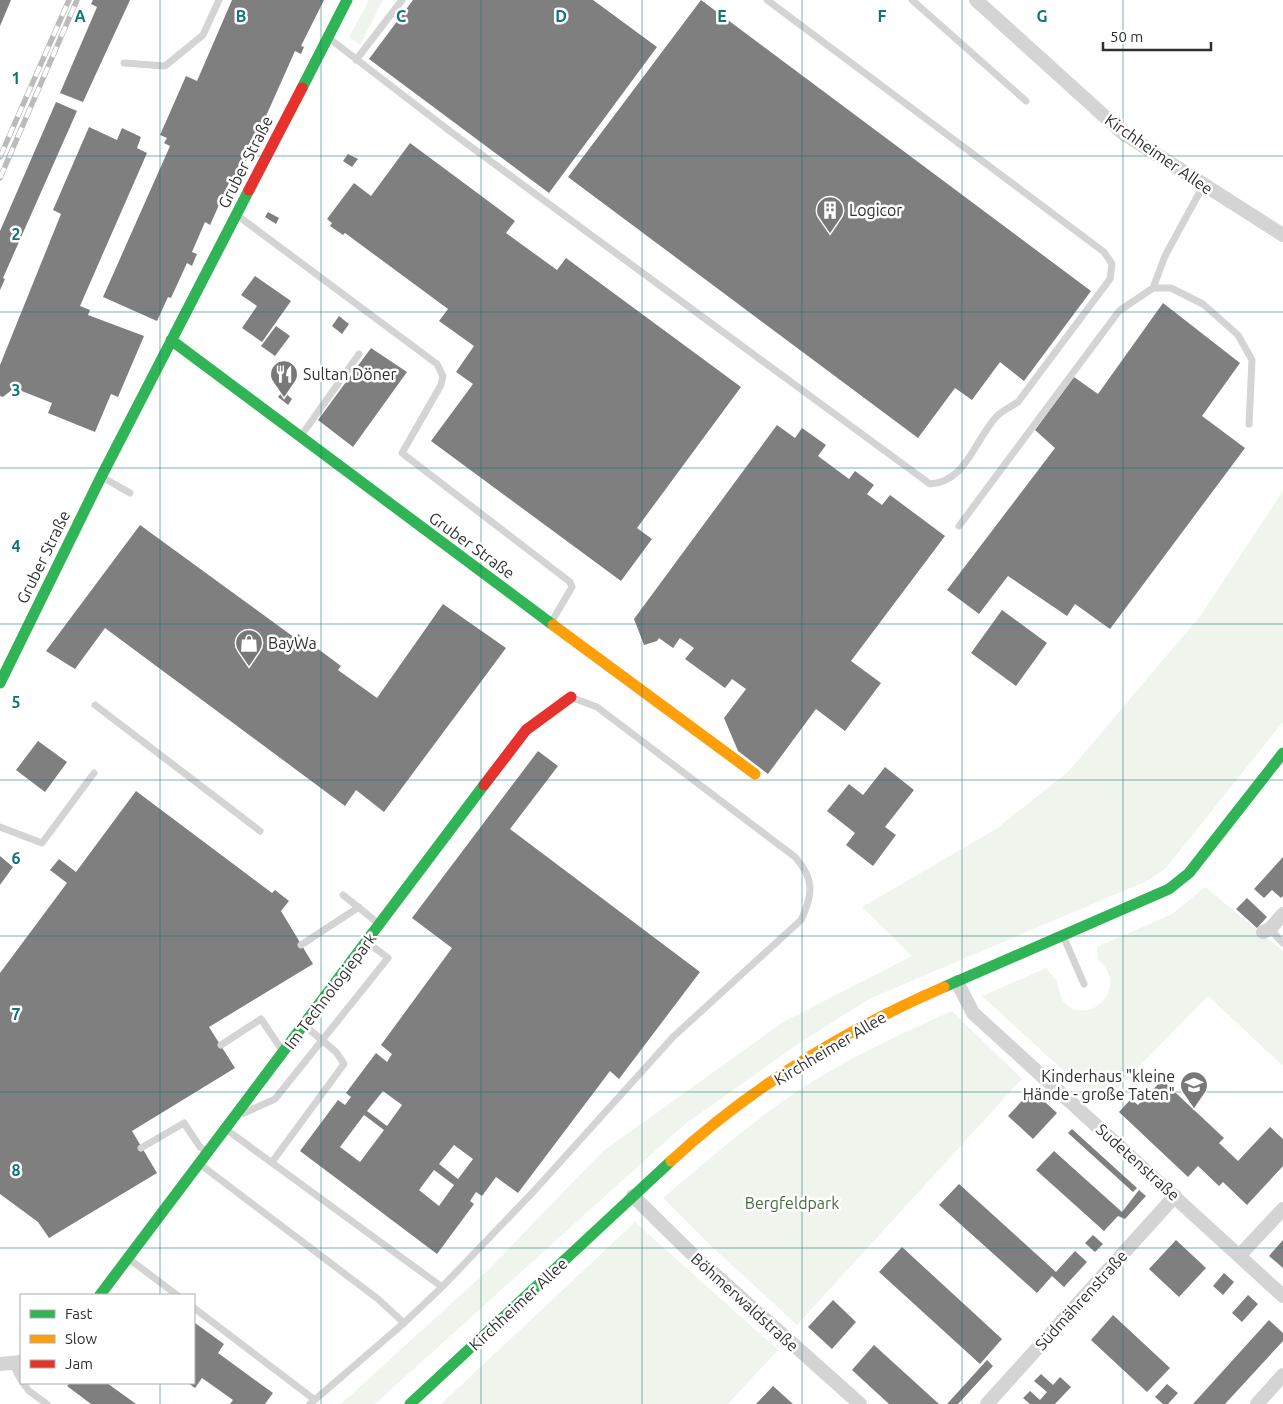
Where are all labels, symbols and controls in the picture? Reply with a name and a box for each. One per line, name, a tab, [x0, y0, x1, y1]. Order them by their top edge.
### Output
text: A	[74, 7, 86, 25]
text: B	[236, 7, 246, 25]
text: C	[396, 7, 406, 25]
text: D	[555, 7, 567, 25]
text: E	[717, 7, 727, 25]
text: F	[878, 7, 887, 25]
text: G	[1036, 7, 1048, 25]
scale bar	[1103, 20, 1210, 52]
text: 50 m	[1110, 28, 1143, 45]
text: 1	[11, 69, 21, 87]
street label: Kirchheimer Allee	[1102, 110, 1216, 198]
street label: Gruber Straße	[214, 113, 276, 211]
building icon: Logicor	[815, 195, 845, 234]
place label: Logicor	[849, 201, 902, 219]
text: 2	[11, 225, 21, 243]
restaurant icon: Sultan Döner	[269, 359, 299, 398]
place label: Sultan Döner	[303, 365, 397, 383]
text: 3	[11, 381, 21, 399]
street label: Gruber Straße	[13, 508, 73, 606]
street label: Gruber Straße	[426, 508, 518, 582]
text: 4	[11, 537, 21, 555]
shop icon: BayWa	[234, 628, 264, 667]
place label: BayWa	[268, 634, 317, 652]
text: 5	[11, 693, 21, 711]
text: 6	[11, 849, 21, 867]
street label: Im Technologiepark	[280, 929, 380, 1053]
text: 7	[11, 1005, 21, 1023]
street label: Kirchheimer Allee	[771, 1008, 889, 1088]
place label: Kinderhaus "kleine Hände - große Taten"	[1023, 1067, 1175, 1103]
school or university icon: Kinderhaus "kleine Hände - große Taten"	[1179, 1070, 1209, 1109]
street label: Sudetenstraße	[1093, 1120, 1183, 1204]
text: 8	[11, 1161, 21, 1179]
park label: Bergfeldpark	[745, 1194, 839, 1212]
street label: Südmährenstraße	[1031, 1246, 1131, 1354]
street label: Böhmerwaldstraße	[688, 1249, 802, 1355]
street label: Kirchheimer Allee	[465, 1254, 571, 1354]
legend	[20, 1294, 195, 1384]
text: Fast	[65, 1305, 93, 1322]
text: Slow	[65, 1330, 98, 1347]
text: Jam	[65, 1355, 93, 1372]

